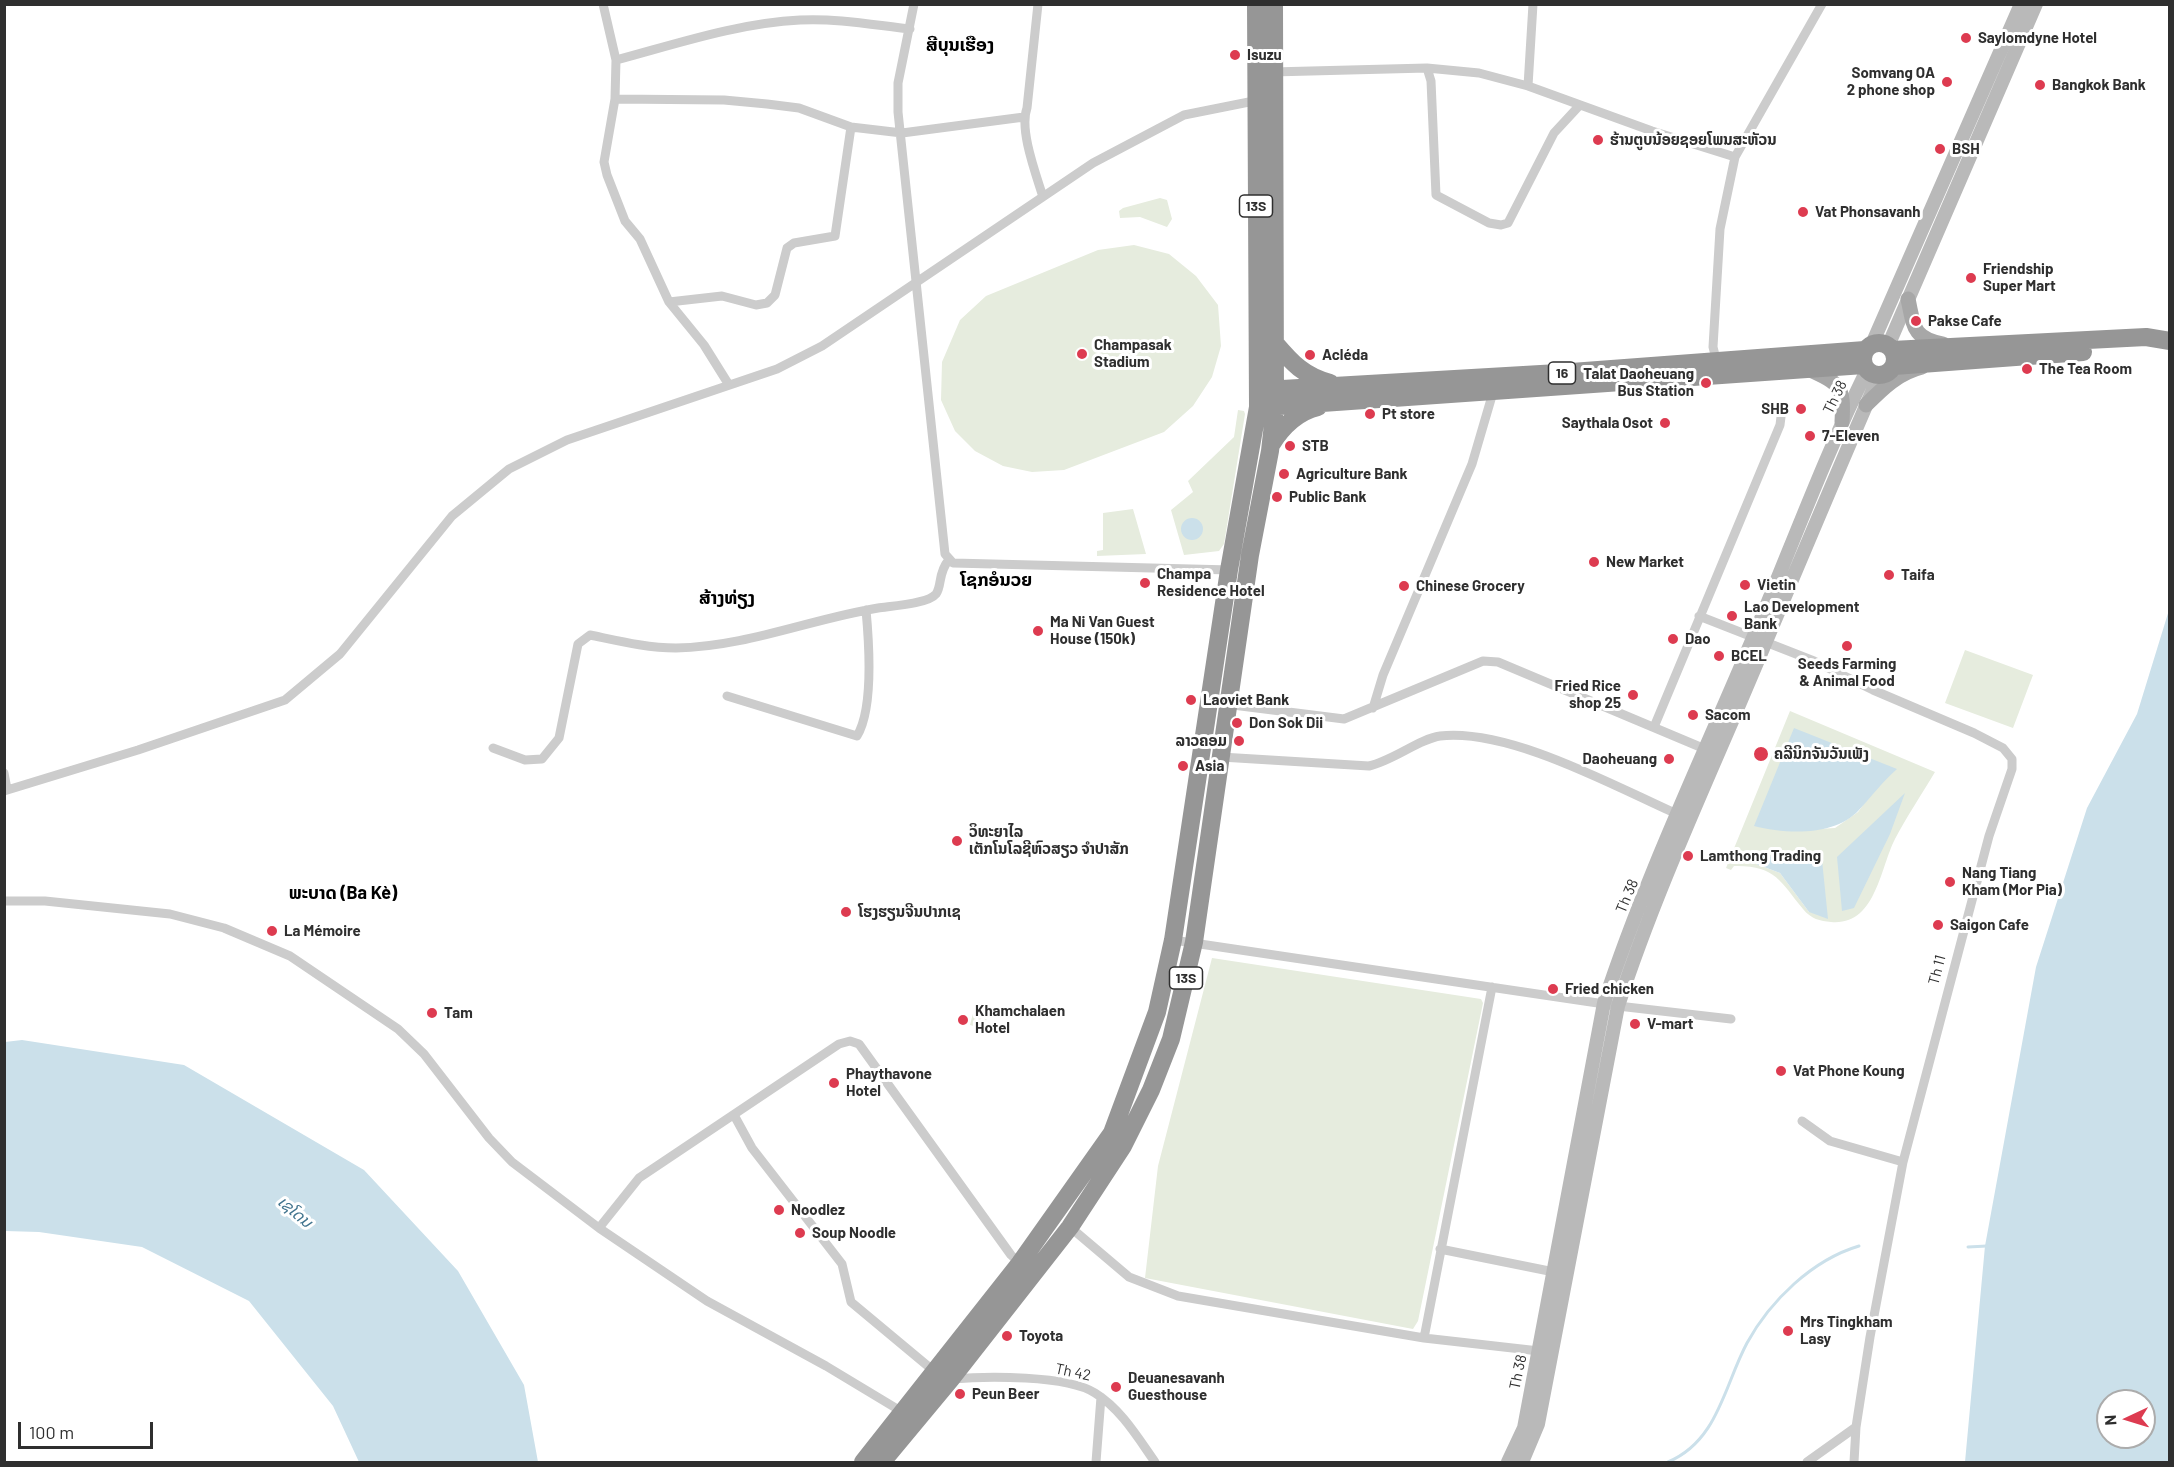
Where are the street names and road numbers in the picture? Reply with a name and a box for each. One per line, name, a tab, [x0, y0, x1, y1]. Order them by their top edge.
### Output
road number: 13S	[1240, 195, 1272, 217]
road number: 16	[1548, 362, 1576, 384]
street label: Th 38	[1819, 377, 1851, 417]
street label: Th 38	[1612, 876, 1642, 916]
street label: Th 11	[1924, 953, 1950, 987]
road number: 13S	[1170, 967, 1202, 989]
street label: Th 38	[1506, 1353, 1530, 1391]
street label: Th 42	[1054, 1359, 1092, 1385]

